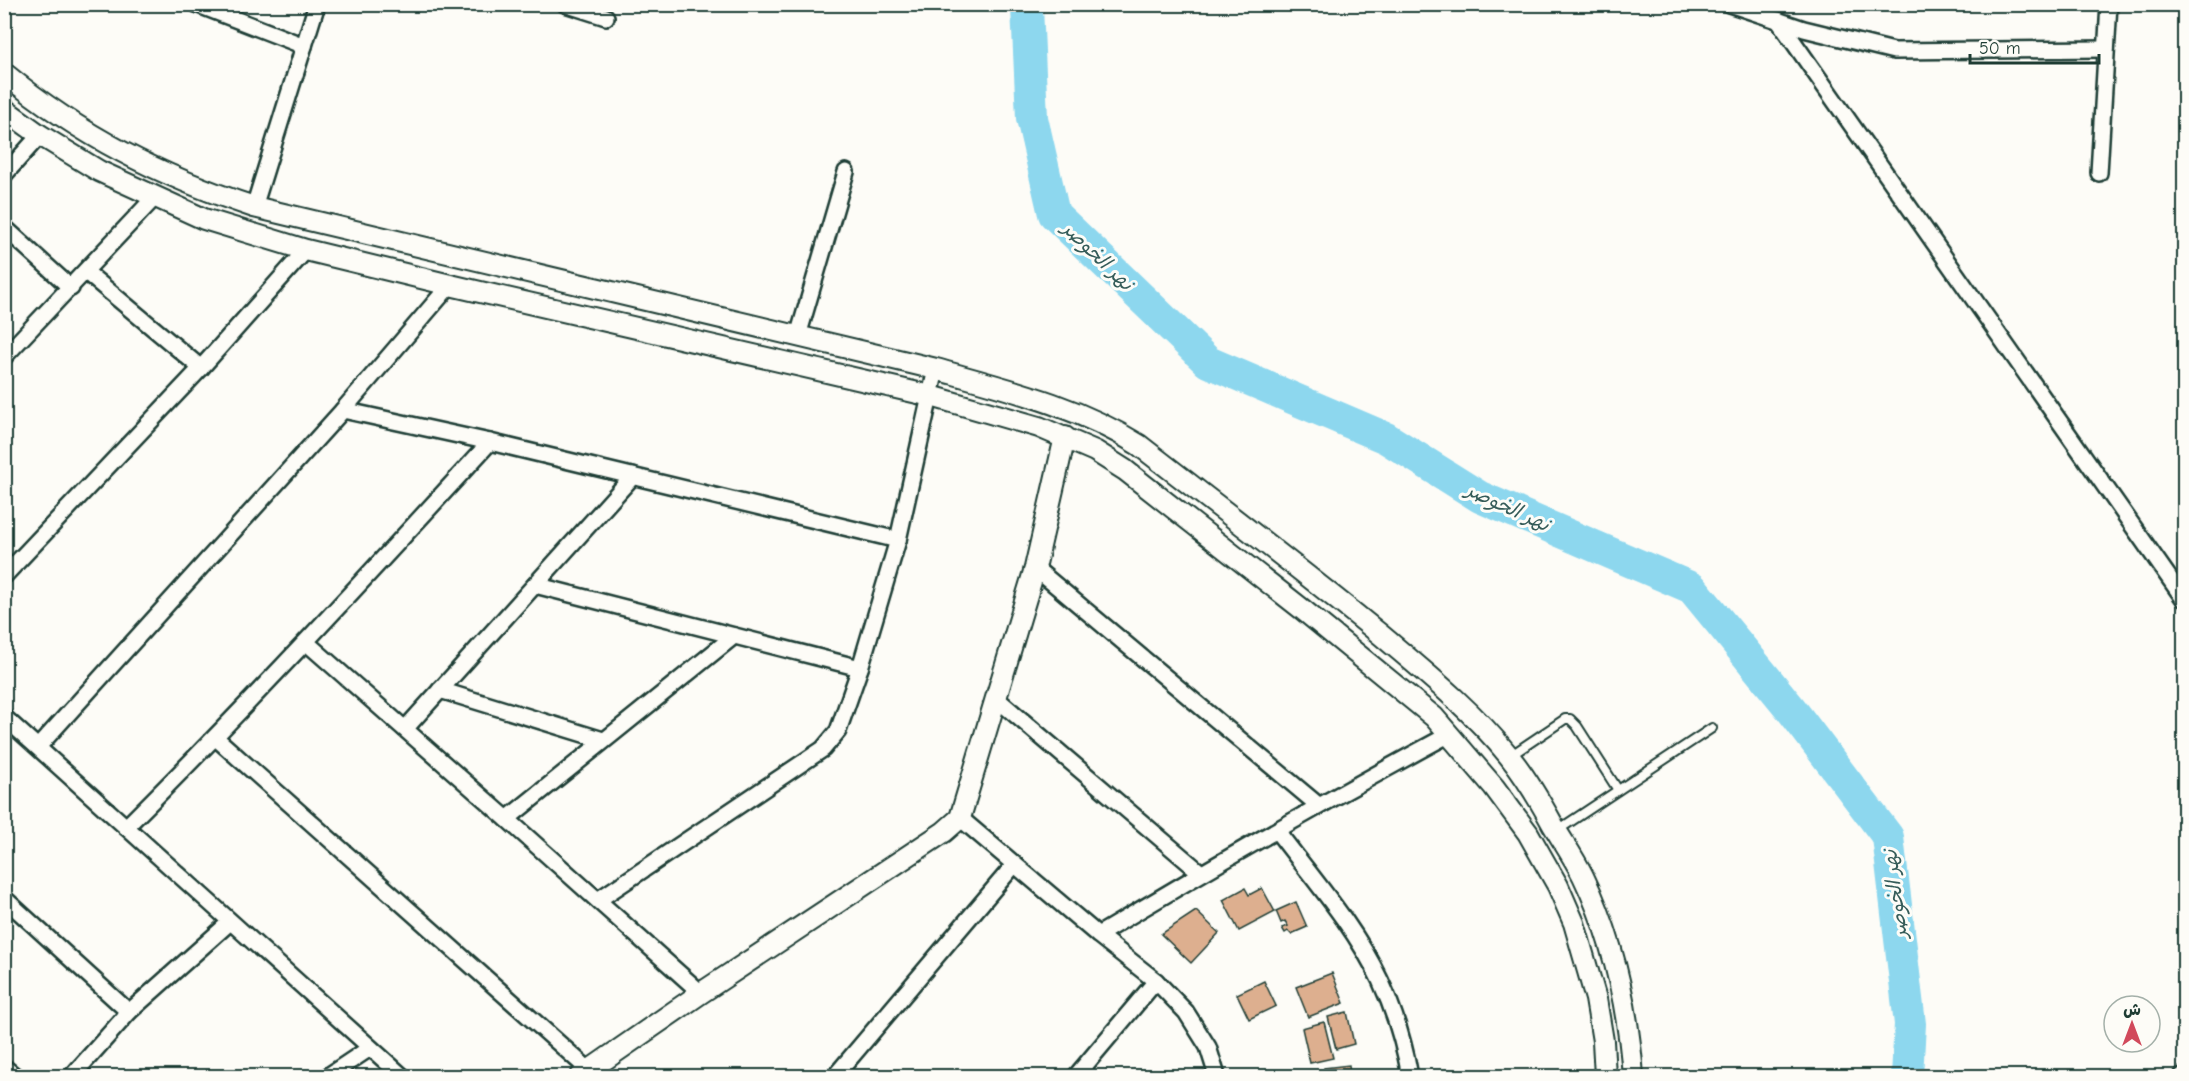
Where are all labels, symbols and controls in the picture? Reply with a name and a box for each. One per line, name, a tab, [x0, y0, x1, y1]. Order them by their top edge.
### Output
scale bar	[1970, 27, 2099, 65]
text: 50 m	[1979, 38, 2021, 59]
water label: نهر الخوصر	[1055, 215, 1140, 298]
water label: نهر الخوصر	[1460, 477, 1555, 538]
water label: نهر الخوصر	[1878, 846, 1913, 942]
north arrow	[2102, 994, 2162, 1054]
text: ش	[2123, 1001, 2141, 1019]

